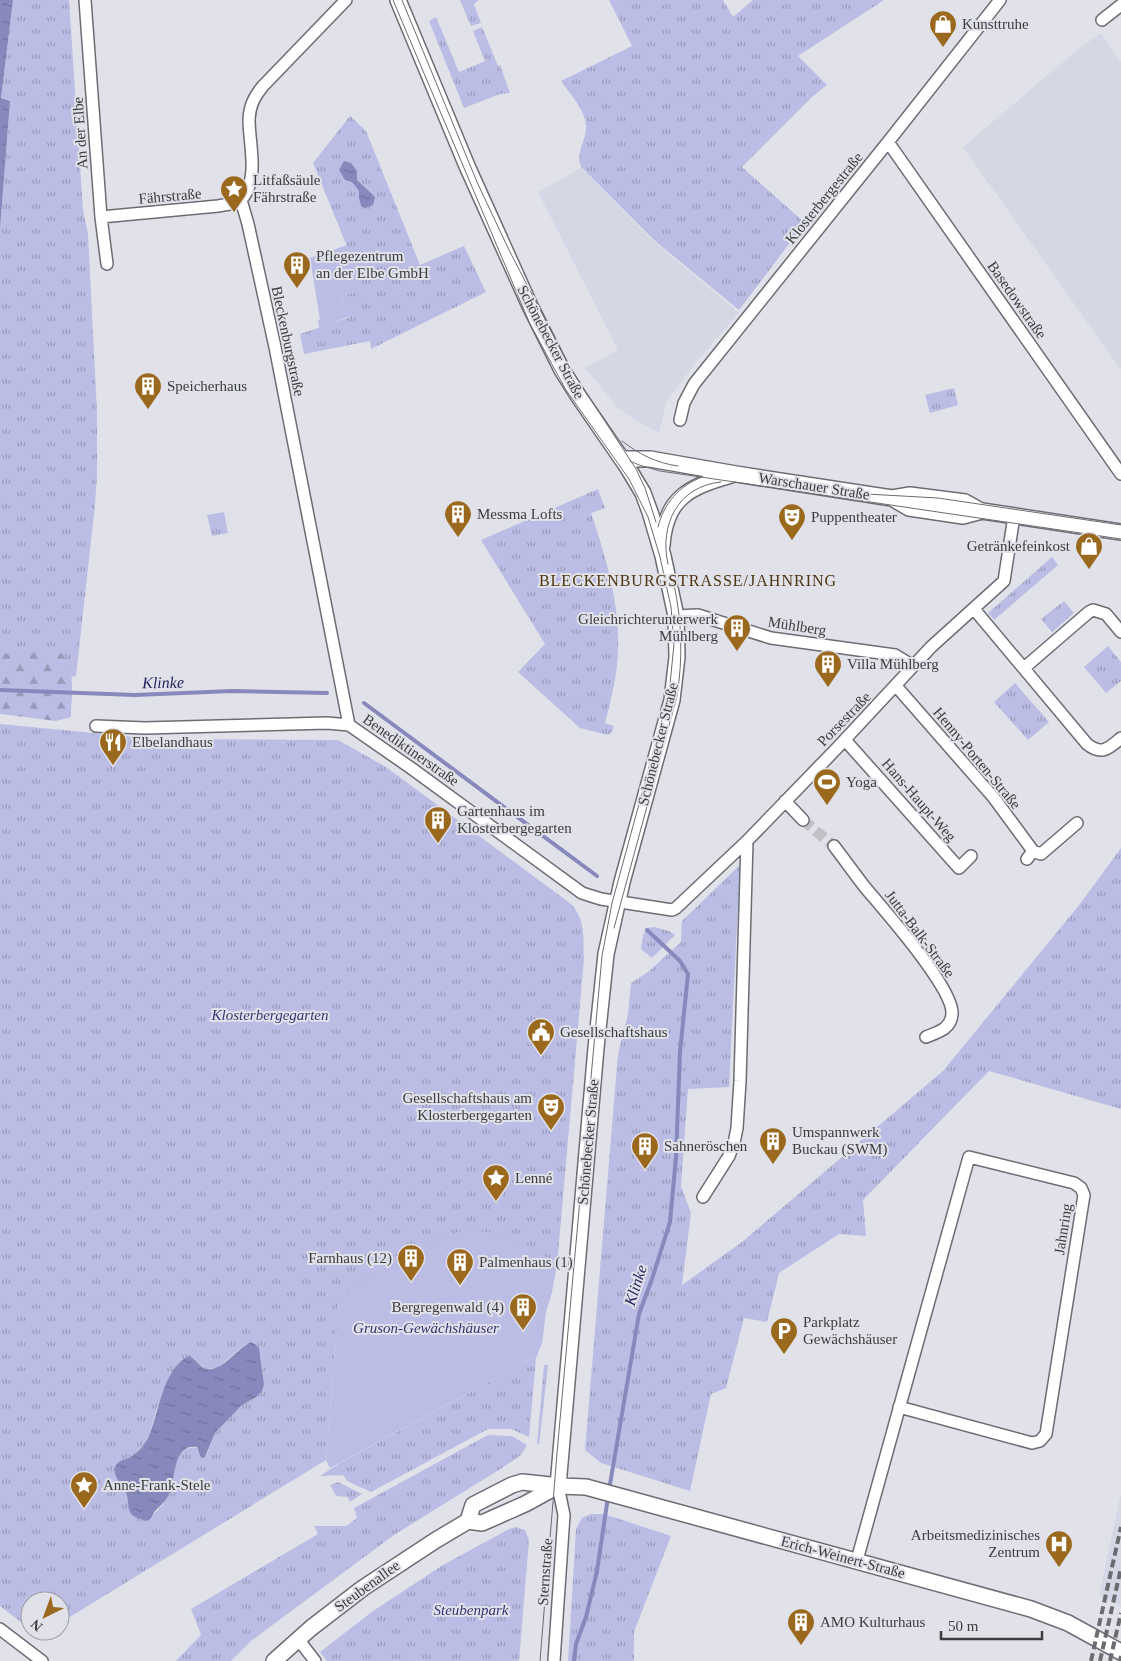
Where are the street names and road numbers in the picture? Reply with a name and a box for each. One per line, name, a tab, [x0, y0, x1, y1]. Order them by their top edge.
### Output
street label: An der Elbe	[69, 96, 91, 170]
street label: Klosterbergestraße	[782, 149, 866, 247]
street label: Fährstraße	[138, 185, 203, 207]
street label: Basedowstraße	[984, 258, 1050, 342]
street label: Schönebecker Straße	[514, 283, 588, 402]
street label: Bleckenburgstraße	[269, 284, 308, 398]
street label: Warschauer Straße	[757, 469, 871, 503]
street label: Mühlberg	[767, 613, 828, 639]
street label: Schönebecker Straße	[635, 681, 681, 807]
street label: Porsestraße	[814, 688, 874, 749]
street label: Henny-Porten-Straße	[930, 704, 1024, 812]
street label: Benediktinerstraße	[360, 711, 462, 789]
street label: Hans-Haupt-Weg	[879, 755, 960, 845]
street label: Jutta-Balk-Straße	[882, 887, 958, 981]
street label: Schönebecker Straße	[575, 1078, 601, 1206]
street label: Jahnring	[1051, 1202, 1075, 1256]
street label: Erich-Weinert-Straße	[779, 1533, 907, 1581]
street label: Sternstraße	[535, 1537, 555, 1606]
street label: Steubenallee	[331, 1557, 403, 1615]

